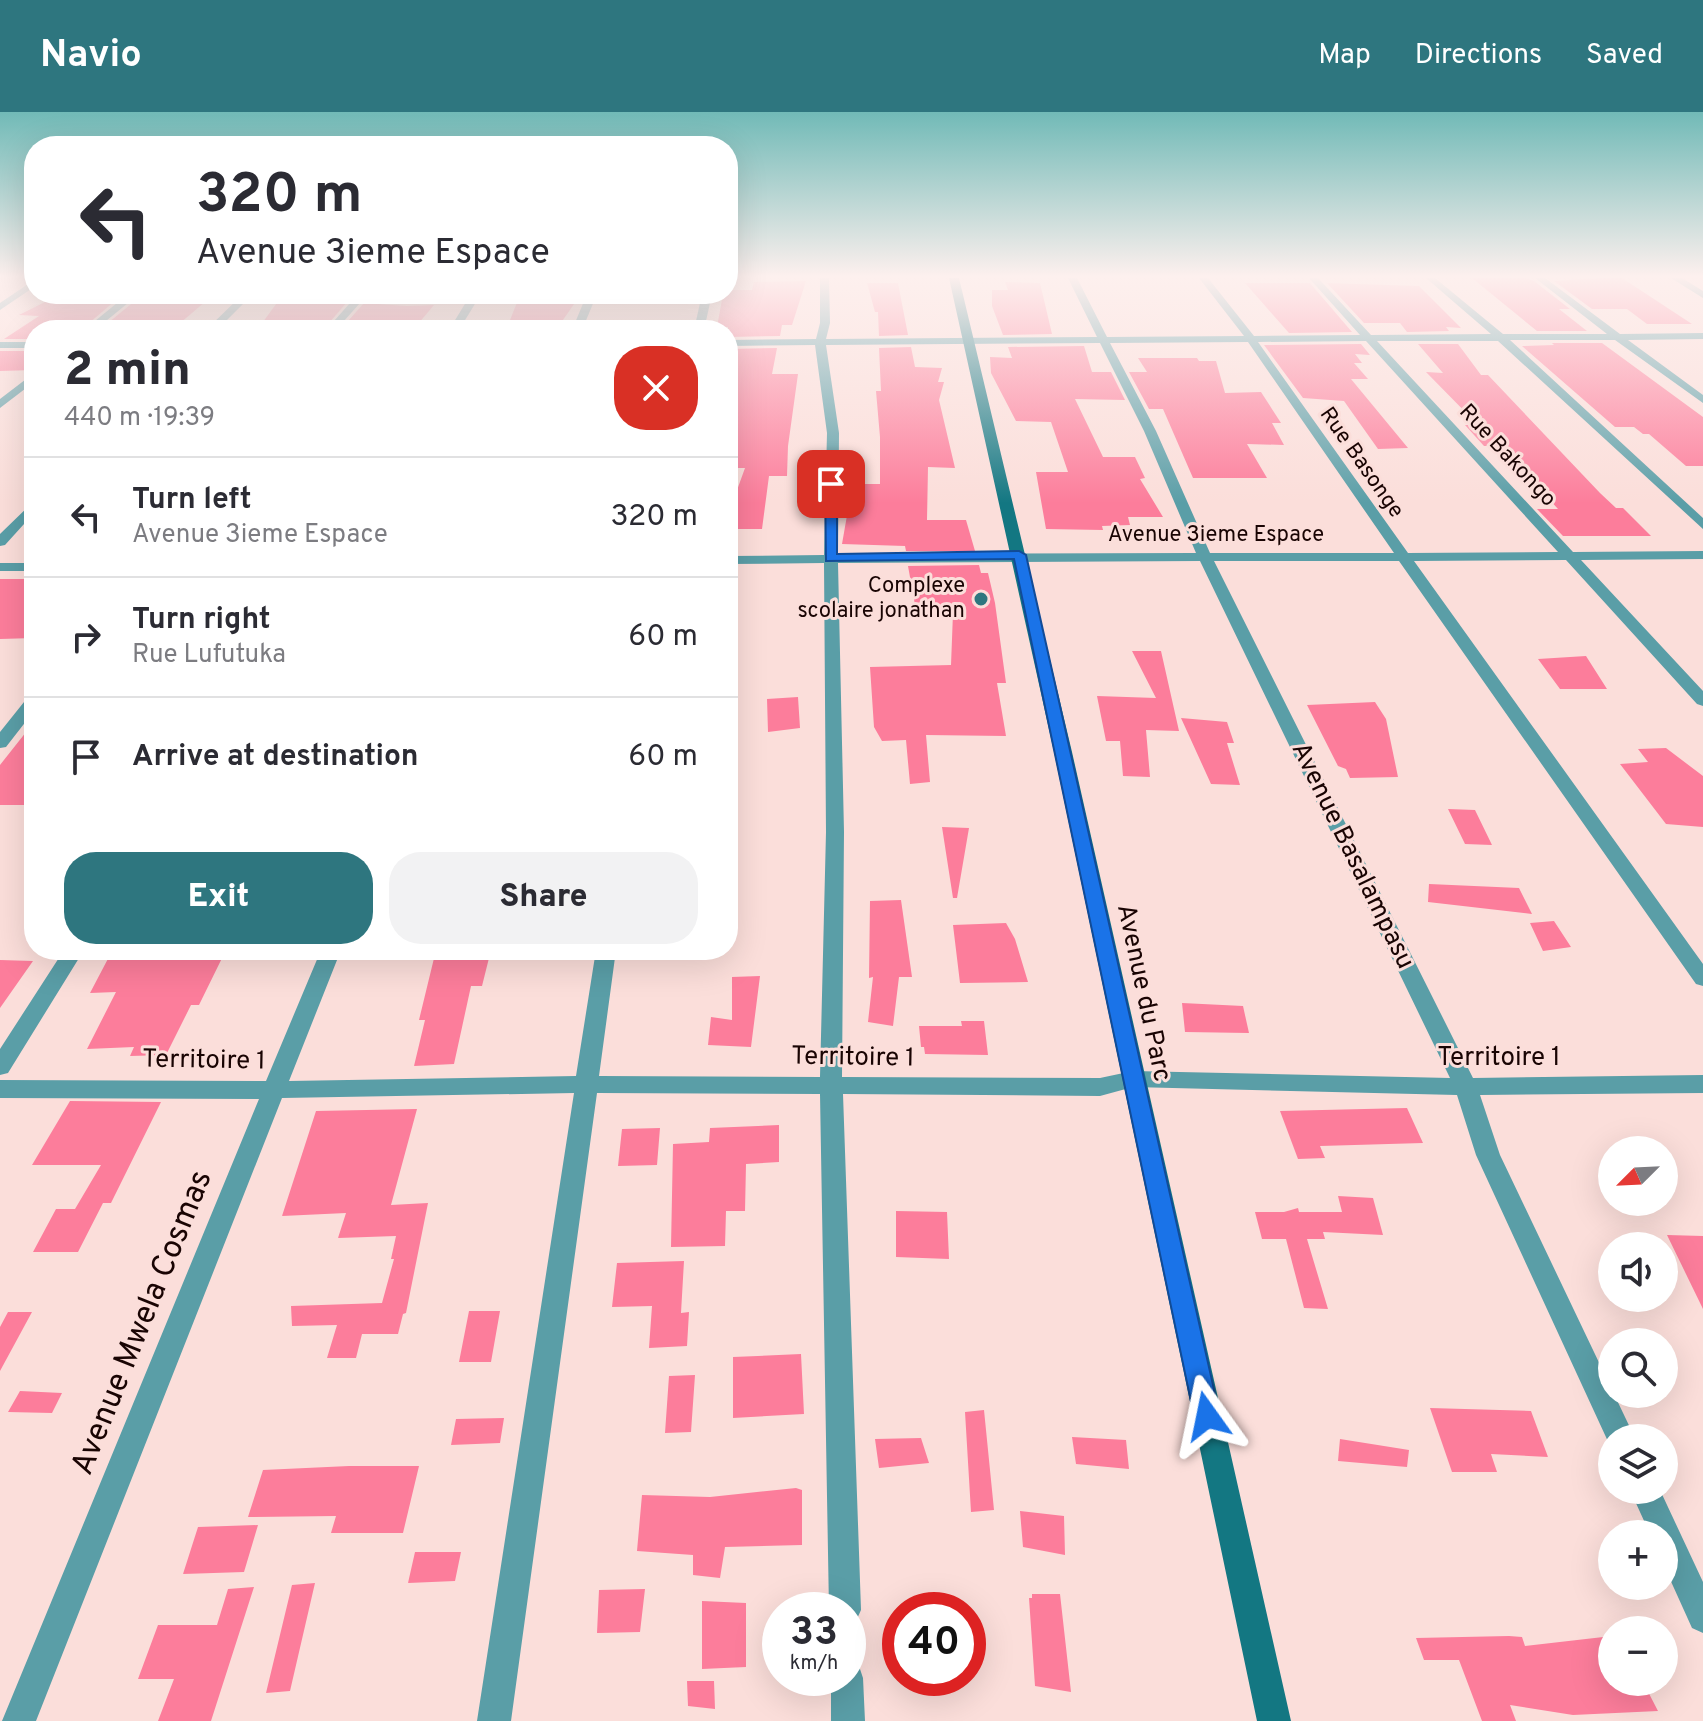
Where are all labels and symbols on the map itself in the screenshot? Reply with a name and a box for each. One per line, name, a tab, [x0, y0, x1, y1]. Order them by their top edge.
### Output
street label: Rue Bakongo	[1453, 399, 1561, 513]
street label: Rue Basonge	[1313, 402, 1409, 524]
pin	[797, 450, 865, 518]
street label: Avenue 3ieme Espace	[1108, 522, 1324, 549]
place label: Complexe scolaire jonathan	[797, 573, 965, 625]
marker: Complexe scolaire jonathan	[972, 590, 990, 608]
street label: Avenue Basalampasu	[1283, 737, 1421, 975]
street label: Avenue du Parc	[1108, 901, 1178, 1085]
street label: Territoire 1	[791, 1040, 915, 1076]
street label: Territoire 1	[1437, 1042, 1561, 1075]
street label: Territoire 1	[142, 1043, 266, 1079]
north arrow	[1598, 1136, 1678, 1216]
street label: Avenue Mwela Cosmas	[64, 1165, 222, 1481]
position arrow	[1165, 1374, 1249, 1458]
speed limit sign: 40	[882, 1592, 986, 1696]

